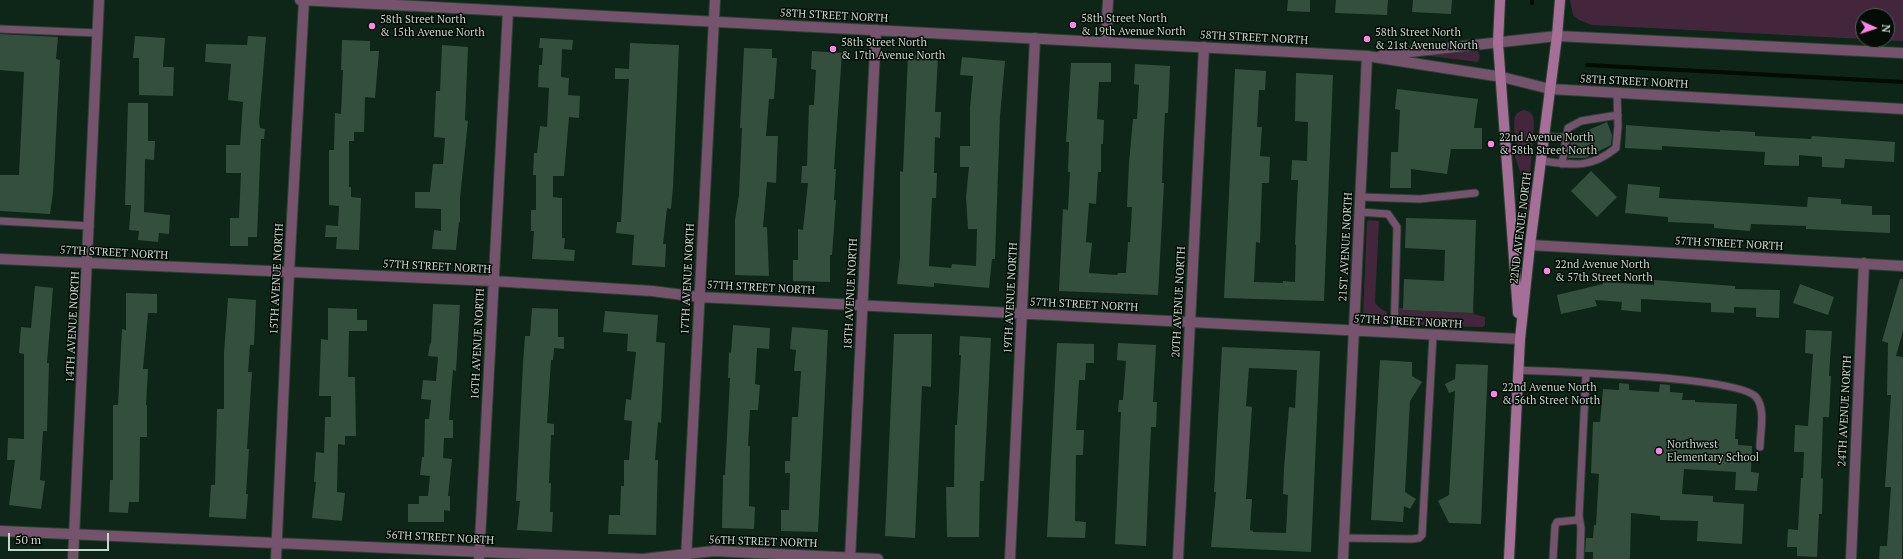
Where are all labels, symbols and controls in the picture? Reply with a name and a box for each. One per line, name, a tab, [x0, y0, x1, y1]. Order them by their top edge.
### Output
street label: 58TH STREET NORTH	[779, 7, 889, 25]
north arrow	[1855, 8, 1895, 48]
place label: 58th Street North & 19th Avenue North	[1081, 12, 1186, 38]
place label: 58th Street North & 15th Avenue North	[380, 13, 485, 39]
marker: 58th Street North & 19th Avenue North	[1068, 20, 1078, 30]
marker: 58th Street North & 15th Avenue North	[367, 21, 377, 31]
text: N	[1879, 24, 1893, 33]
place label: 58th Street North & 21st Avenue North	[1375, 26, 1478, 52]
street label: 58TH STREET NORTH	[1199, 29, 1309, 47]
marker: 58th Street North & 21st Avenue North	[1362, 34, 1372, 44]
place label: 58th Street North & 17th Avenue North	[841, 36, 945, 62]
marker: 58th Street North & 17th Avenue North	[828, 44, 838, 54]
street label: 58TH STREET NORTH	[1579, 73, 1689, 91]
place label: 22nd Avenue North & 58th Street North	[1499, 131, 1597, 157]
marker: 22nd Avenue North & 58th Street North	[1486, 139, 1496, 149]
street label: 22ND AVENUE NORTH	[1508, 171, 1534, 285]
street label: 21ST AVENUE NORTH	[1337, 192, 1355, 302]
street label: 15TH AVENUE NORTH	[267, 223, 287, 335]
street label: 17TH AVENUE NORTH	[678, 223, 698, 335]
street label: 57TH STREET NORTH	[1674, 235, 1784, 253]
street label: 18TH AVENUE NORTH	[841, 238, 861, 350]
street label: 19TH AVENUE NORTH	[1001, 242, 1021, 354]
street label: 57TH STREET NORTH	[59, 244, 169, 262]
street label: 20TH AVENUE NORTH	[1169, 246, 1189, 358]
street label: 57TH STREET NORTH	[382, 258, 492, 276]
place label: 22nd Avenue North & 57th Street North	[1555, 258, 1653, 284]
marker: 22nd Avenue North & 57th Street North	[1542, 266, 1552, 276]
street label: 14TH AVENUE NORTH	[63, 271, 83, 383]
street label: 57TH STREET NORTH	[706, 279, 816, 297]
street label: 16TH AVENUE NORTH	[468, 288, 488, 400]
street label: 57TH STREET NORTH	[1029, 296, 1139, 314]
street label: 57TH STREET NORTH	[1353, 313, 1463, 331]
street label: 24TH AVENUE NORTH	[1835, 355, 1855, 467]
place label: 22nd Avenue North & 56th Street North	[1502, 381, 1600, 407]
marker: 22nd Avenue North & 56th Street North	[1489, 389, 1499, 399]
place label: Northwest Elementary School	[1667, 438, 1759, 464]
marker: Northwest Elementary School	[1654, 446, 1664, 456]
scale bar	[10, 525, 111, 551]
street label: 56TH STREET NORTH	[385, 529, 495, 547]
text: 50 m	[15, 532, 41, 547]
street label: 56TH STREET NORTH	[708, 534, 818, 550]

